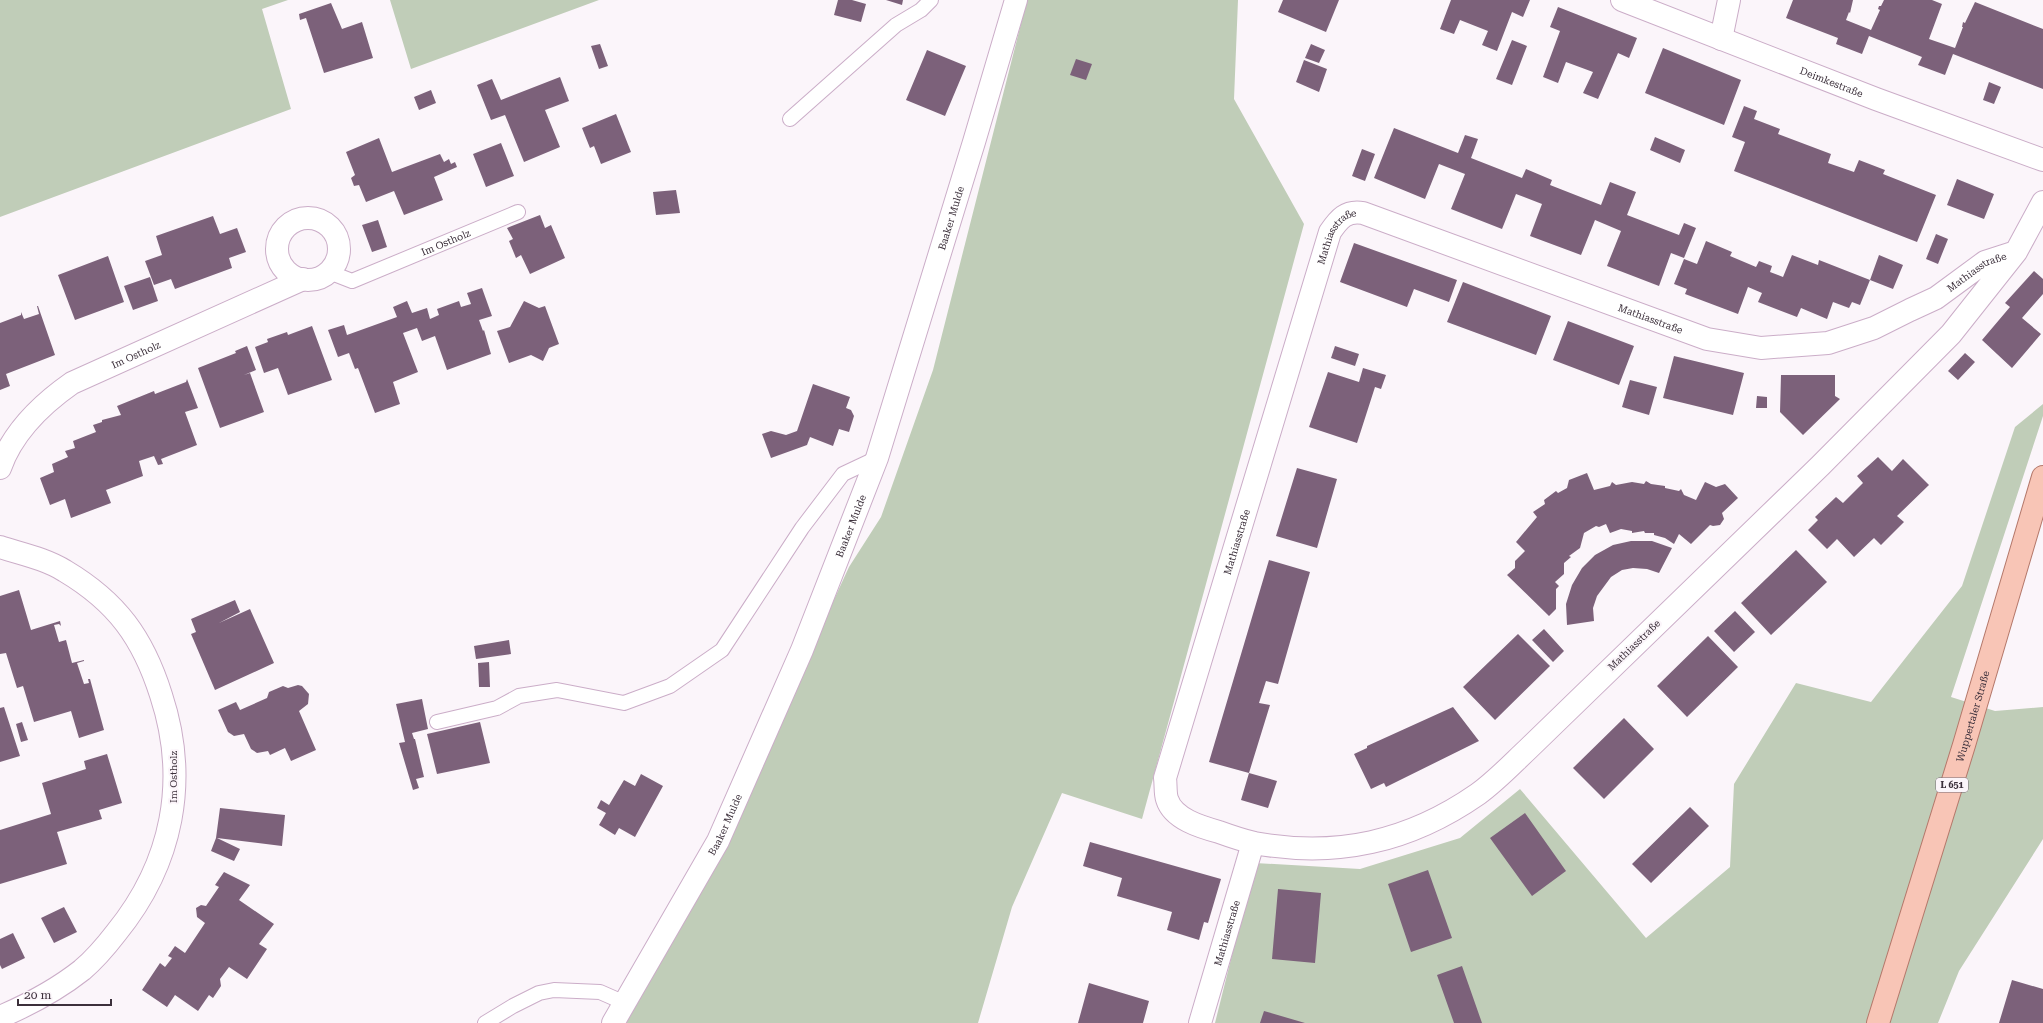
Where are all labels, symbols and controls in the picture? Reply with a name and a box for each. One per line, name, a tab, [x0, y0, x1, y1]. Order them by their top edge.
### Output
street label: Deimkestraße	[1799, 64, 1865, 99]
street label: Baaker Mulde	[936, 184, 966, 251]
street label: Mathiasstraße	[1315, 207, 1357, 266]
street label: Im Ostholz	[419, 227, 472, 257]
street label: Mathiasstraße	[1945, 250, 2008, 294]
street label: Mathiasstraße	[1617, 302, 1685, 335]
street label: Im Ostholz	[110, 338, 162, 370]
street label: Baaker Mulde	[833, 493, 868, 559]
street label: Mathiasstraße	[1221, 507, 1252, 576]
street label: Mathiasstraße	[1606, 617, 1663, 673]
street label: Wuppertaler Straße	[1954, 669, 1991, 763]
street label: Im Ostholz	[168, 751, 179, 803]
road number: L 651	[1936, 778, 1968, 792]
street label: Baaker Mulde	[706, 792, 744, 857]
street label: Mathiasstraße	[1212, 898, 1242, 967]
scale bar	[18, 981, 111, 1007]
text: 20 m	[24, 988, 51, 1002]

